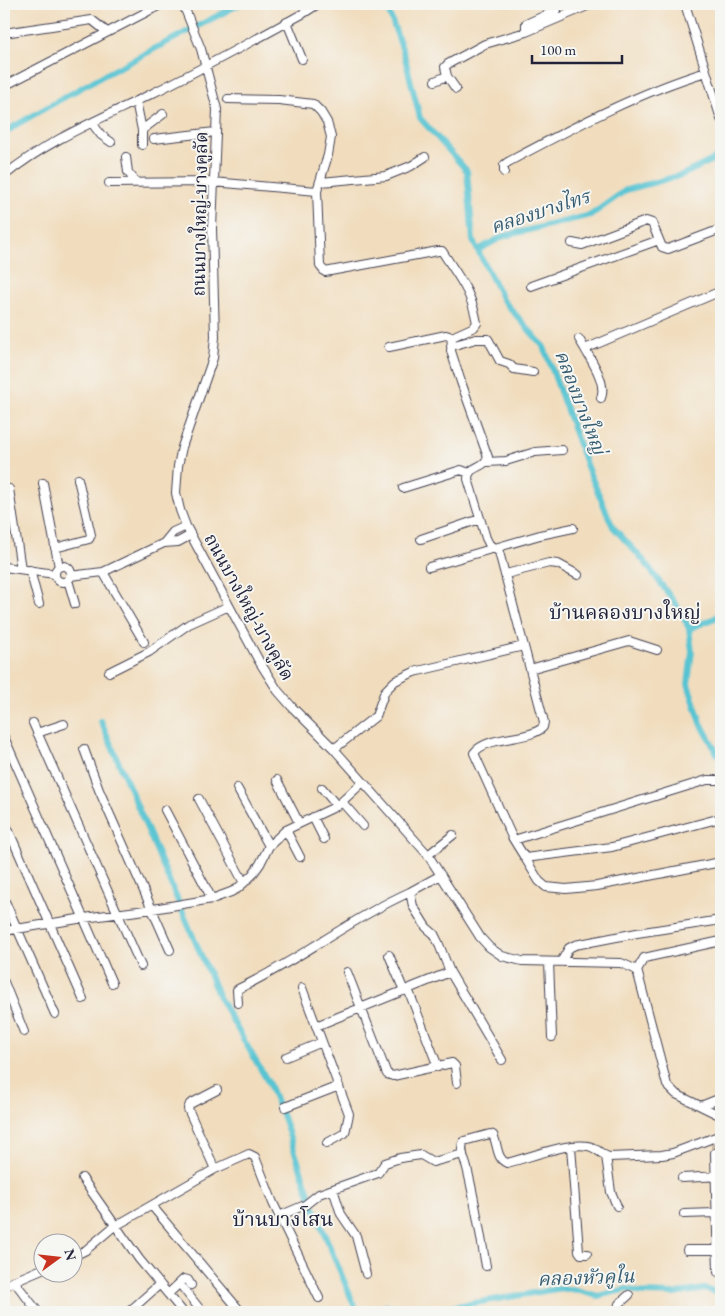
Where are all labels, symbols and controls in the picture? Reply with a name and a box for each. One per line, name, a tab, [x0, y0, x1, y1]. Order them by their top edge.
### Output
scale bar	[532, 32, 622, 64]
text: 100 m	[540, 40, 577, 59]
street label: ถนนบางใหญ่-บางคูลัด	[187, 131, 212, 297]
water label: คลองบางไทร	[487, 182, 595, 239]
water label: คลองบางใหญ่	[549, 346, 614, 461]
street label: ถนนบางใหญ่-บางคูลัด	[199, 529, 300, 685]
district label: บ้านคลองบางใหญ่	[549, 599, 701, 625]
district label: บ้านบางโสน	[233, 1205, 333, 1232]
north arrow	[32, 1234, 82, 1284]
text: N	[60, 1247, 81, 1263]
water label: คลองหัวคูใน	[537, 1262, 635, 1292]

